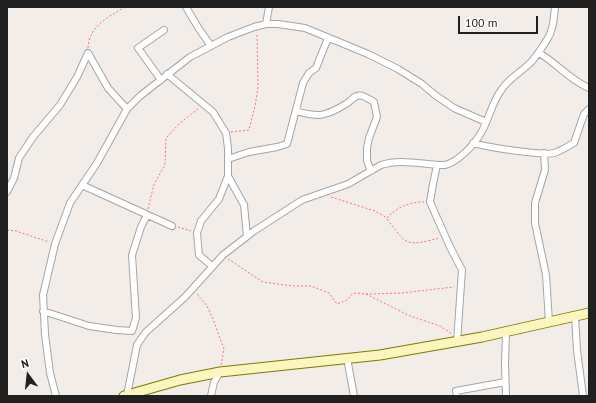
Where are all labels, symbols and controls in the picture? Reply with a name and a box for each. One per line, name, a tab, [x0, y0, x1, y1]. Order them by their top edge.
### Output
scale bar	[460, 8, 540, 34]
text: 100 m	[465, 15, 498, 30]
north arrow	[8, 355, 48, 395]
text: N	[20, 356, 30, 371]

